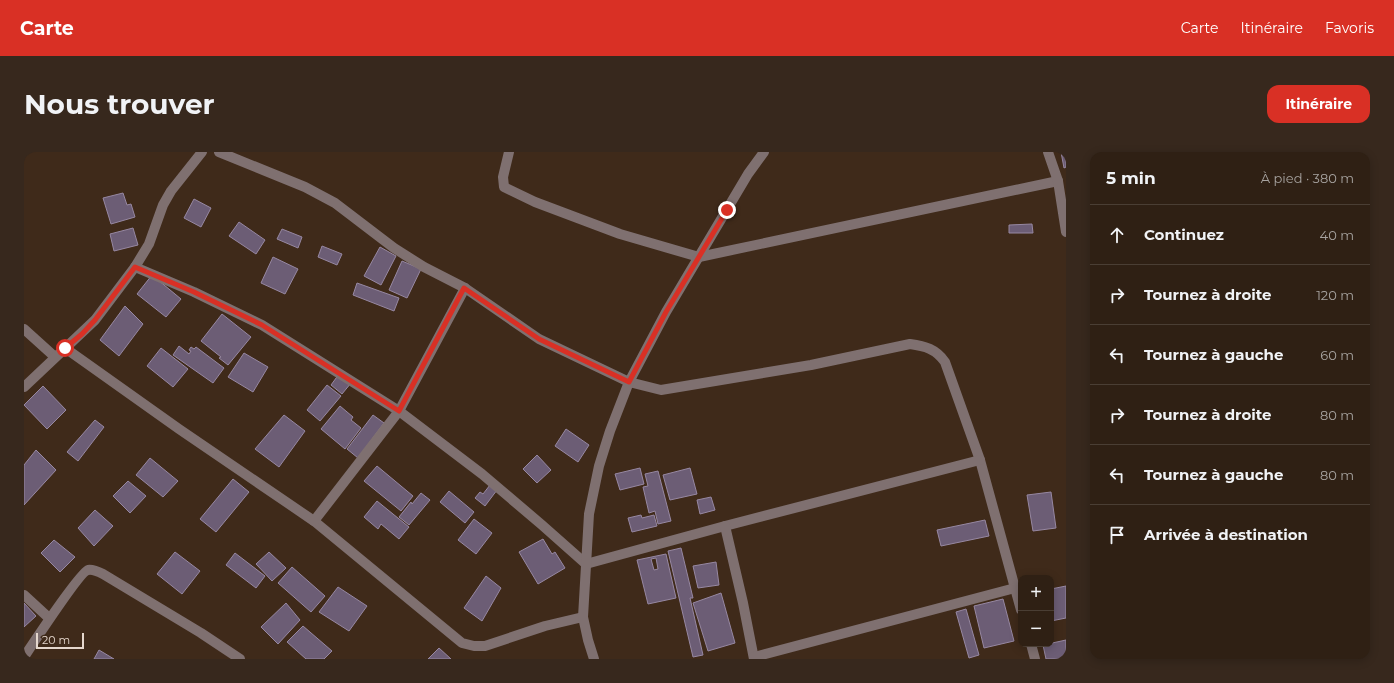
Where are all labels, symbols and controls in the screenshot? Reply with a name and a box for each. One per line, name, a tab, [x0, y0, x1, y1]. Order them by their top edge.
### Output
text: Carte	[20, 17, 74, 40]
text: Carte	[1181, 19, 1218, 37]
text: Itinéraire	[1240, 19, 1303, 37]
text: Favoris	[1325, 19, 1374, 37]
button: Itinéraire	[1267, 85, 1370, 123]
text: Nous trouver	[24, 87, 215, 121]
text: 5 min	[1106, 168, 1156, 188]
text: À pied · 380 m	[1261, 170, 1354, 186]
route end	[718, 201, 736, 219]
icon: ahead	[1106, 224, 1128, 246]
text: Continuez	[1144, 225, 1224, 244]
text: 40 m	[1320, 227, 1354, 243]
icon: right	[1106, 284, 1128, 306]
text: Tournez à droite	[1144, 285, 1272, 304]
text: 120 m	[1316, 287, 1354, 303]
route start	[56, 339, 74, 357]
icon: left	[1106, 344, 1128, 366]
text: Tournez à gauche	[1144, 345, 1283, 364]
text: 60 m	[1320, 347, 1354, 363]
icon: right	[1106, 404, 1128, 426]
text: Tournez à droite	[1144, 405, 1272, 424]
text: 80 m	[1320, 407, 1354, 423]
icon: left	[1106, 464, 1128, 486]
text: Tournez à gauche	[1144, 465, 1283, 484]
text: 80 m	[1320, 467, 1354, 483]
icon: arrive	[1106, 524, 1128, 546]
text: Arrivée à destination	[1144, 525, 1308, 544]
map controls	[1018, 575, 1054, 647]
button: +	[1018, 575, 1054, 611]
button: −	[1018, 611, 1054, 647]
scale bar	[36, 631, 84, 650]
text: 20 m	[42, 633, 70, 647]

